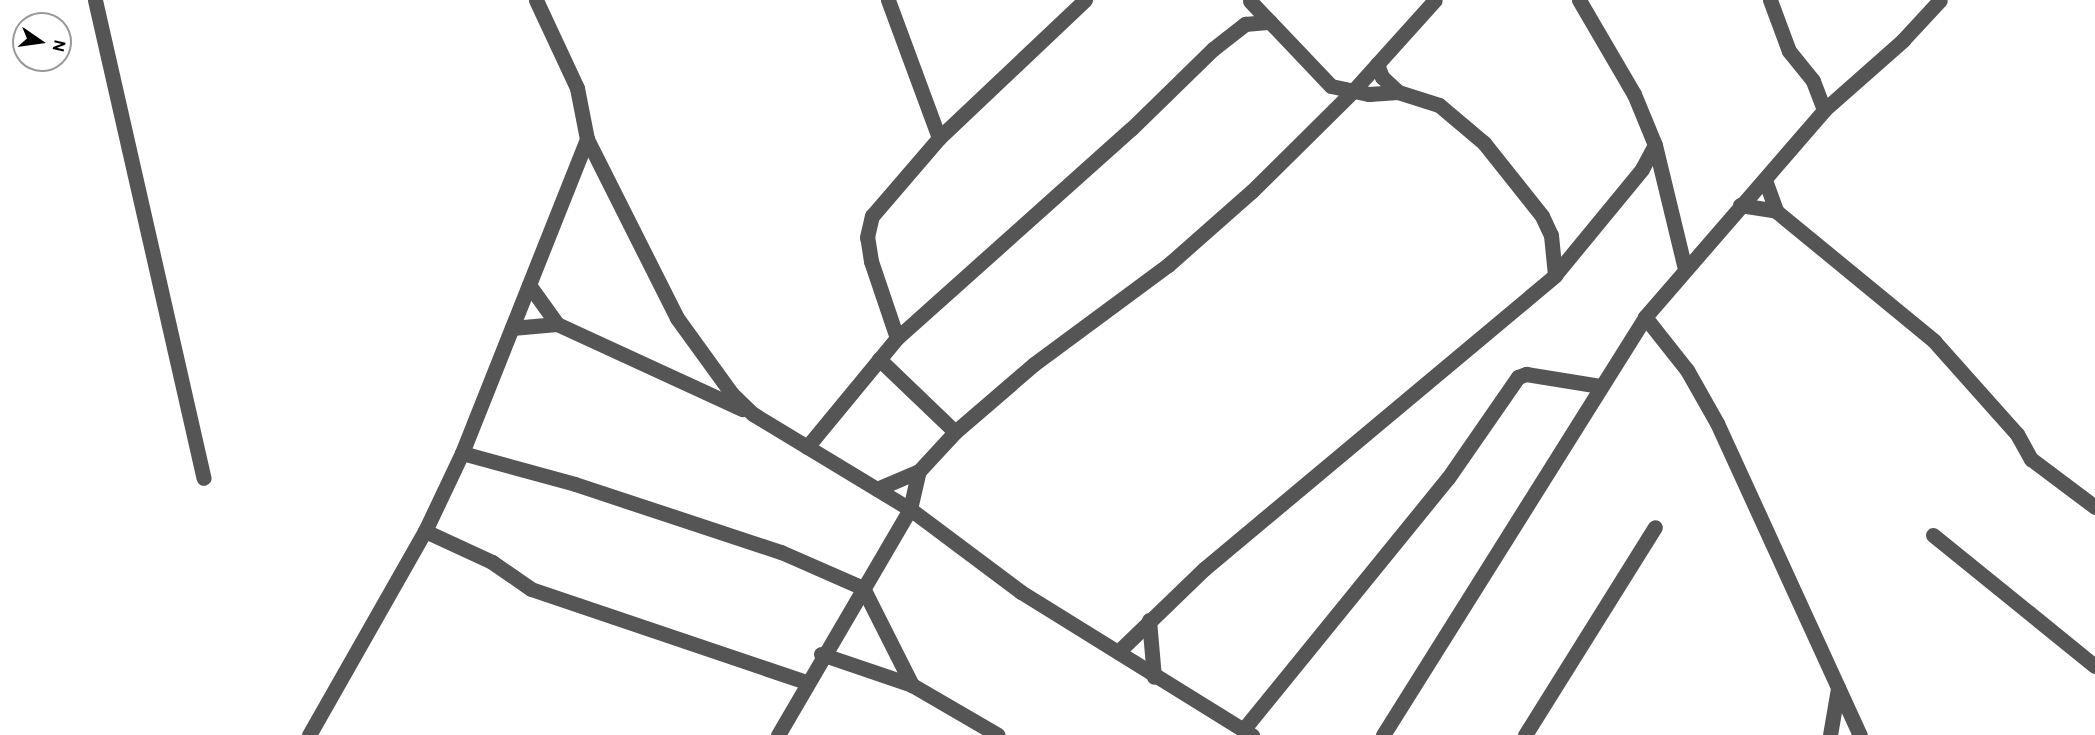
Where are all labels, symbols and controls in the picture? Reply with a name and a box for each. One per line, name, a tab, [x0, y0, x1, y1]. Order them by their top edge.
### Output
north arrow	[12, 12, 72, 72]
text: N	[47, 38, 69, 53]

